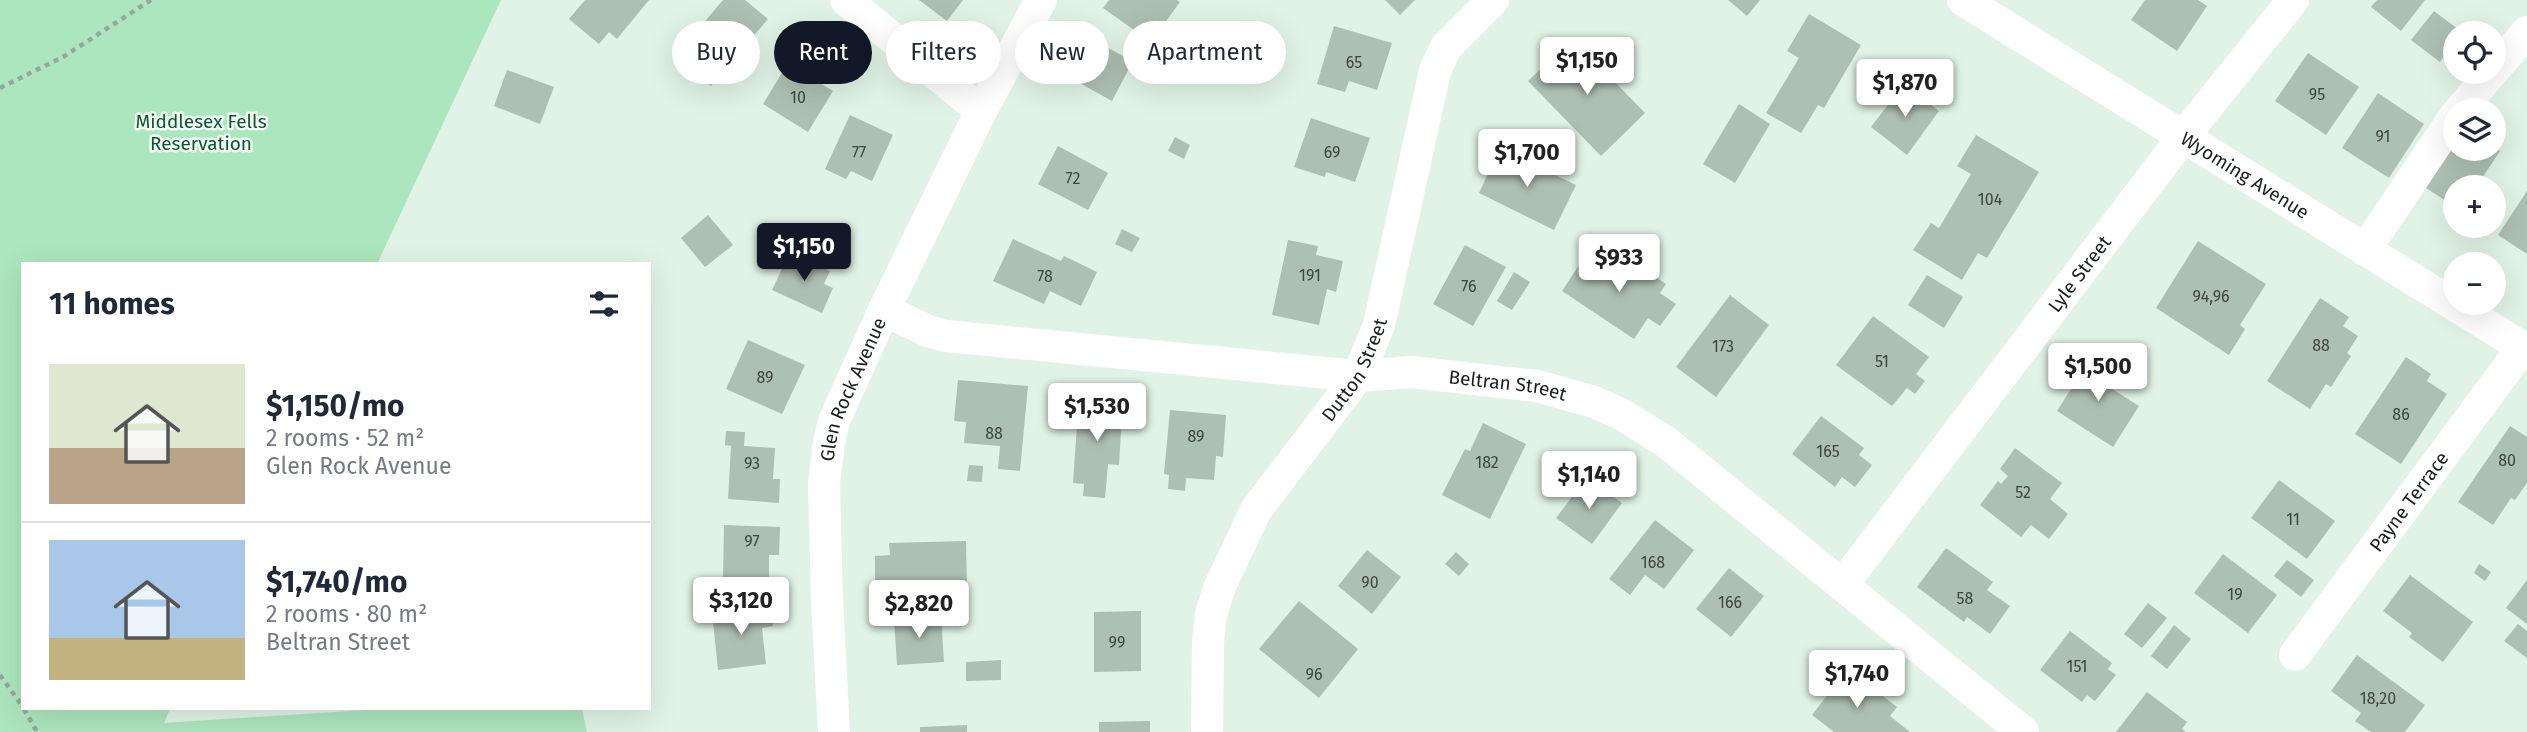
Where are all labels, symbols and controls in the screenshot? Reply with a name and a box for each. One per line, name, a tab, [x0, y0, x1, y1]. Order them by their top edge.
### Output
chip: Buy	[672, 21, 760, 84]
chip: Rent	[774, 21, 872, 84]
chip: Filters	[886, 21, 1001, 84]
chip: New	[1015, 21, 1109, 84]
chip: Apartment	[1123, 21, 1286, 84]
map controls	[2443, 21, 2506, 315]
button: locate	[2443, 21, 2506, 84]
pin: $1,150	[1530, 38, 1644, 97]
text: $1,150	[1556, 46, 1618, 74]
house number: 65	[1346, 53, 1362, 72]
pin: $1,870	[1848, 60, 1962, 119]
text: $1,870	[1873, 68, 1937, 96]
house number: 95	[2309, 85, 2325, 104]
house number: 10	[790, 88, 806, 107]
button: layers	[2443, 98, 2506, 161]
park label: Middlesex Fells Reservation	[135, 110, 267, 155]
street label: Wyoming Avenue	[2176, 127, 2313, 224]
house number: 91	[2375, 127, 2391, 146]
pin: $1,700	[1470, 130, 1584, 189]
text: $1,700	[1494, 138, 1560, 166]
house number: 77	[852, 143, 866, 162]
house number: 69	[1324, 143, 1340, 162]
house number: 72	[1066, 169, 1080, 188]
button: +	[2443, 175, 2506, 238]
house number: 104	[1978, 190, 2003, 209]
pin: $1,150	[747, 224, 861, 283]
street label: Lyle Street	[2043, 231, 2116, 317]
text: $1,150	[773, 232, 835, 260]
pin: $933	[1578, 234, 1660, 294]
text: $933	[1595, 243, 1643, 271]
button: −	[2443, 252, 2506, 315]
house number: 191	[1299, 266, 1321, 285]
house number: 78	[1037, 267, 1053, 286]
house number: 76	[1461, 277, 1477, 296]
icon: filters	[585, 285, 623, 323]
text: 11 homes	[49, 286, 175, 322]
house number: 94,96	[2192, 287, 2230, 306]
street label: Glen Rock Avenue	[816, 314, 891, 463]
street label: Dutton Street	[1317, 316, 1392, 426]
house number: 88	[2312, 336, 2330, 355]
house number: 173	[1712, 337, 1734, 356]
pin: $1,500	[2041, 344, 2155, 403]
house number: 51	[1875, 352, 1889, 371]
text: $1,500	[2064, 352, 2132, 380]
street label: Beltran Street	[1447, 365, 1569, 406]
house number: 89	[757, 368, 773, 387]
pin: $1,530	[1040, 384, 1154, 443]
text: $1,150/mo	[266, 388, 405, 424]
icon: home	[105, 392, 189, 476]
text: $1,530	[1064, 392, 1130, 420]
house number: 86	[2392, 405, 2410, 424]
text: 2 rooms · 52 m²	[266, 424, 424, 452]
house number: 88	[985, 424, 1003, 443]
house number: 89	[1188, 427, 1204, 446]
house number: 165	[1816, 442, 1840, 461]
street label: Payne Terrace	[2365, 447, 2454, 556]
house number: 80	[2498, 451, 2516, 470]
text: Glen Rock Avenue	[266, 452, 451, 480]
pin: $1,140	[1532, 452, 1646, 511]
house number: 182	[1475, 453, 1499, 472]
house number: 93	[744, 454, 760, 473]
text: $1,140	[1558, 460, 1620, 488]
house number: 52	[2015, 483, 2031, 502]
house number: 11	[2286, 510, 2300, 529]
house number: 97	[744, 532, 760, 551]
house number: 168	[1641, 553, 1665, 572]
text: $1,740/mo	[266, 564, 407, 600]
icon: home	[105, 568, 189, 652]
house number: 90	[1361, 573, 1379, 592]
pin: $3,120	[684, 578, 798, 637]
pin: $2,820	[862, 580, 976, 640]
house number: 19	[2227, 585, 2243, 604]
text: $3,120	[709, 586, 773, 614]
text: $2,820	[885, 589, 953, 617]
house number: 58	[1957, 589, 1974, 608]
house number: 166	[1718, 593, 1742, 612]
text: 2 rooms · 80 m²	[266, 600, 427, 628]
text: Beltran Street	[266, 628, 410, 656]
house number: 99	[1109, 633, 1125, 652]
pin: $1,740	[1800, 650, 1914, 710]
house number: 151	[2066, 657, 2088, 676]
text: $1,740	[1825, 659, 1889, 687]
house number: 96	[1306, 665, 1322, 684]
house number: 18,20	[2360, 689, 2396, 708]

